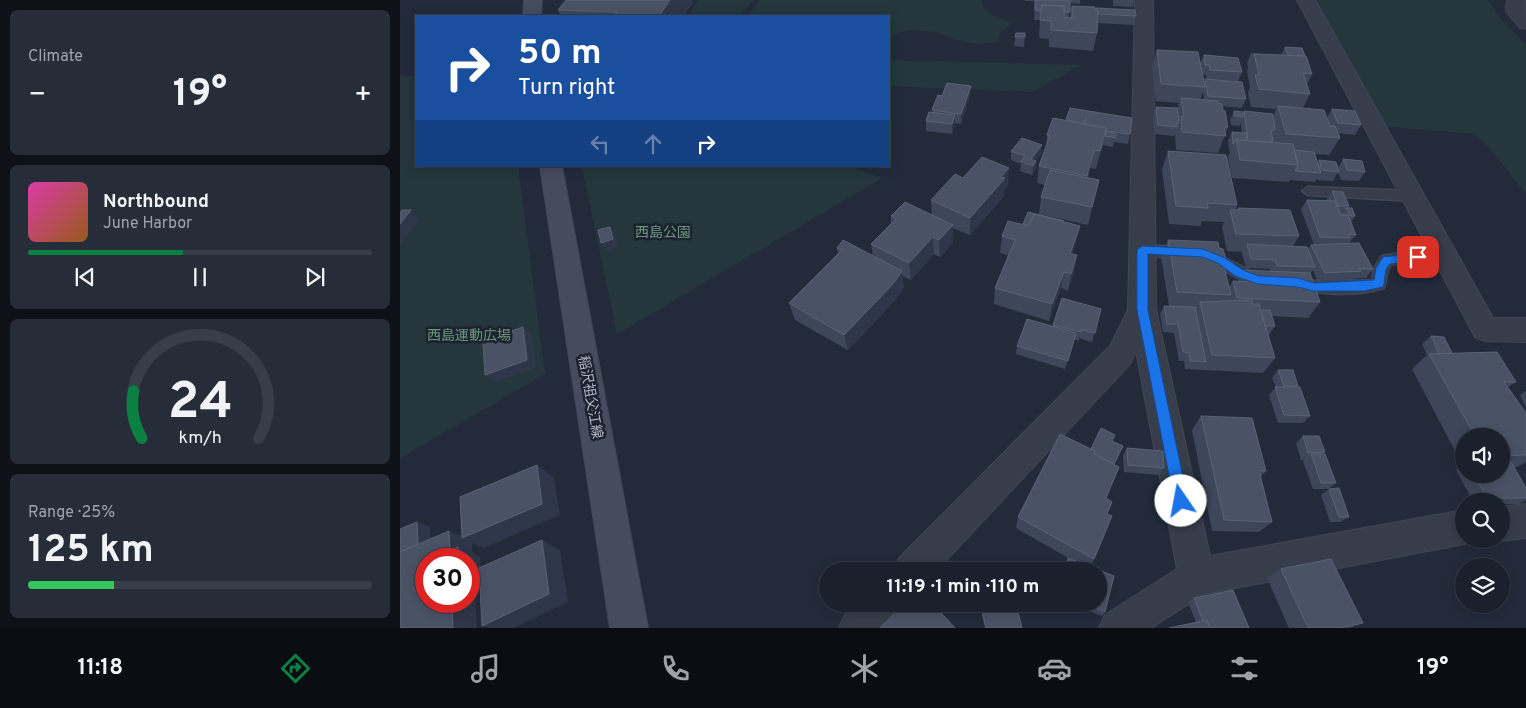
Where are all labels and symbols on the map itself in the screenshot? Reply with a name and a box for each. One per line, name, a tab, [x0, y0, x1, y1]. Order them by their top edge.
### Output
park label: 西島公園	[635, 225, 691, 242]
pin	[1397, 236, 1439, 278]
park label: 西島運動広場	[427, 328, 511, 345]
street label: 稲沢祖父江線	[574, 354, 605, 440]
position arrow	[1154, 474, 1206, 526]
speed limit sign: 30	[415, 548, 480, 613]

